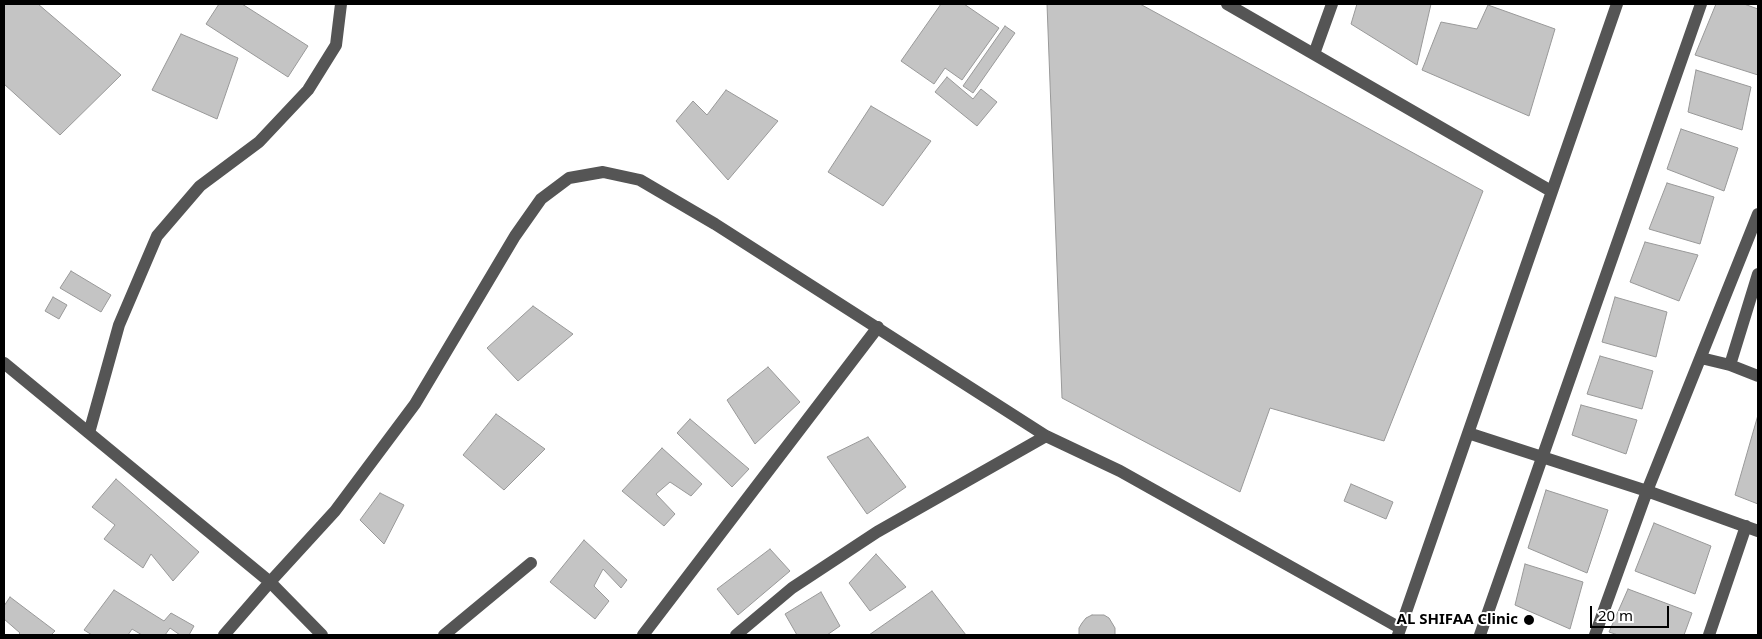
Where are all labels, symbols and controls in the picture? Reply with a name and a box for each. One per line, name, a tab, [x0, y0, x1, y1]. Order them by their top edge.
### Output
scale bar	[1592, 596, 1671, 628]
text: 20 m	[1598, 605, 1633, 625]
place label: AL SHIFAA Clinic	[1397, 611, 1518, 629]
marker: AL SHIFAA Clinic	[1522, 613, 1536, 627]

